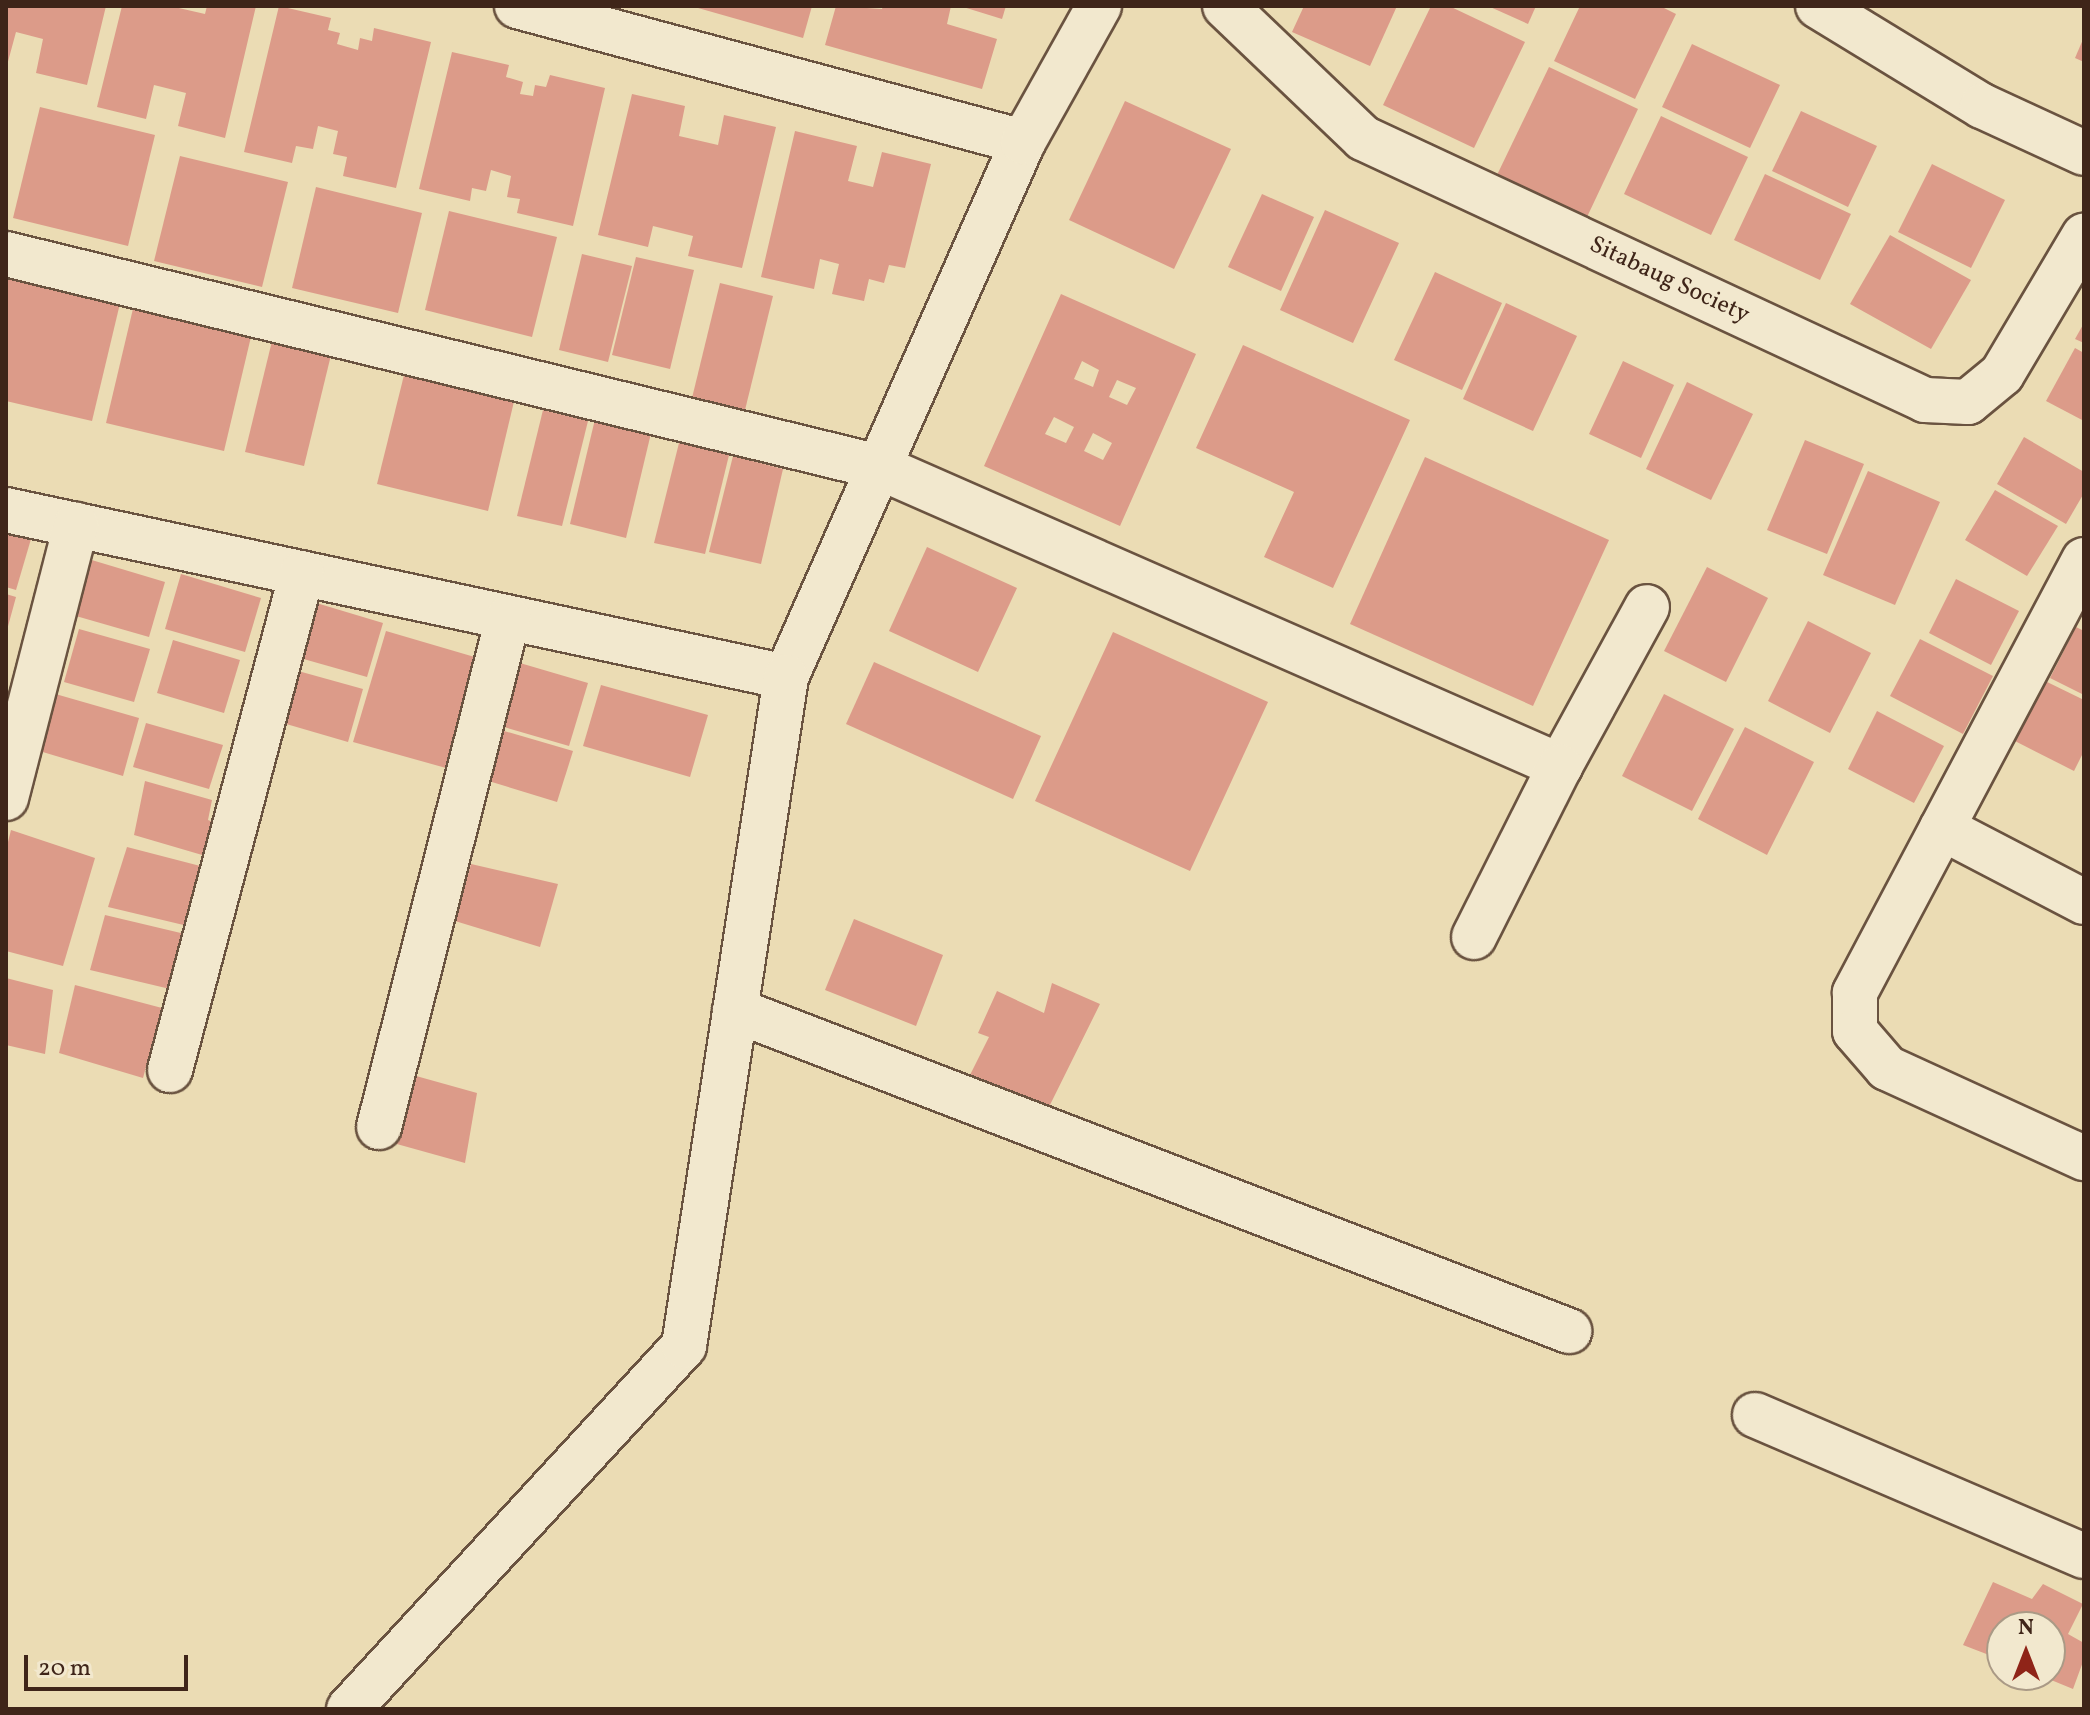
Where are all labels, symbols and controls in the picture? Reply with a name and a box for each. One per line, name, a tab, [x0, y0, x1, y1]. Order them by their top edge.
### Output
street label: Sitabaug Society	[1584, 231, 1754, 331]
north arrow	[1986, 1611, 2066, 1691]
text: N	[2018, 1613, 2034, 1644]
scale bar	[28, 1639, 192, 1689]
text: 20 m	[38, 1652, 91, 1686]

